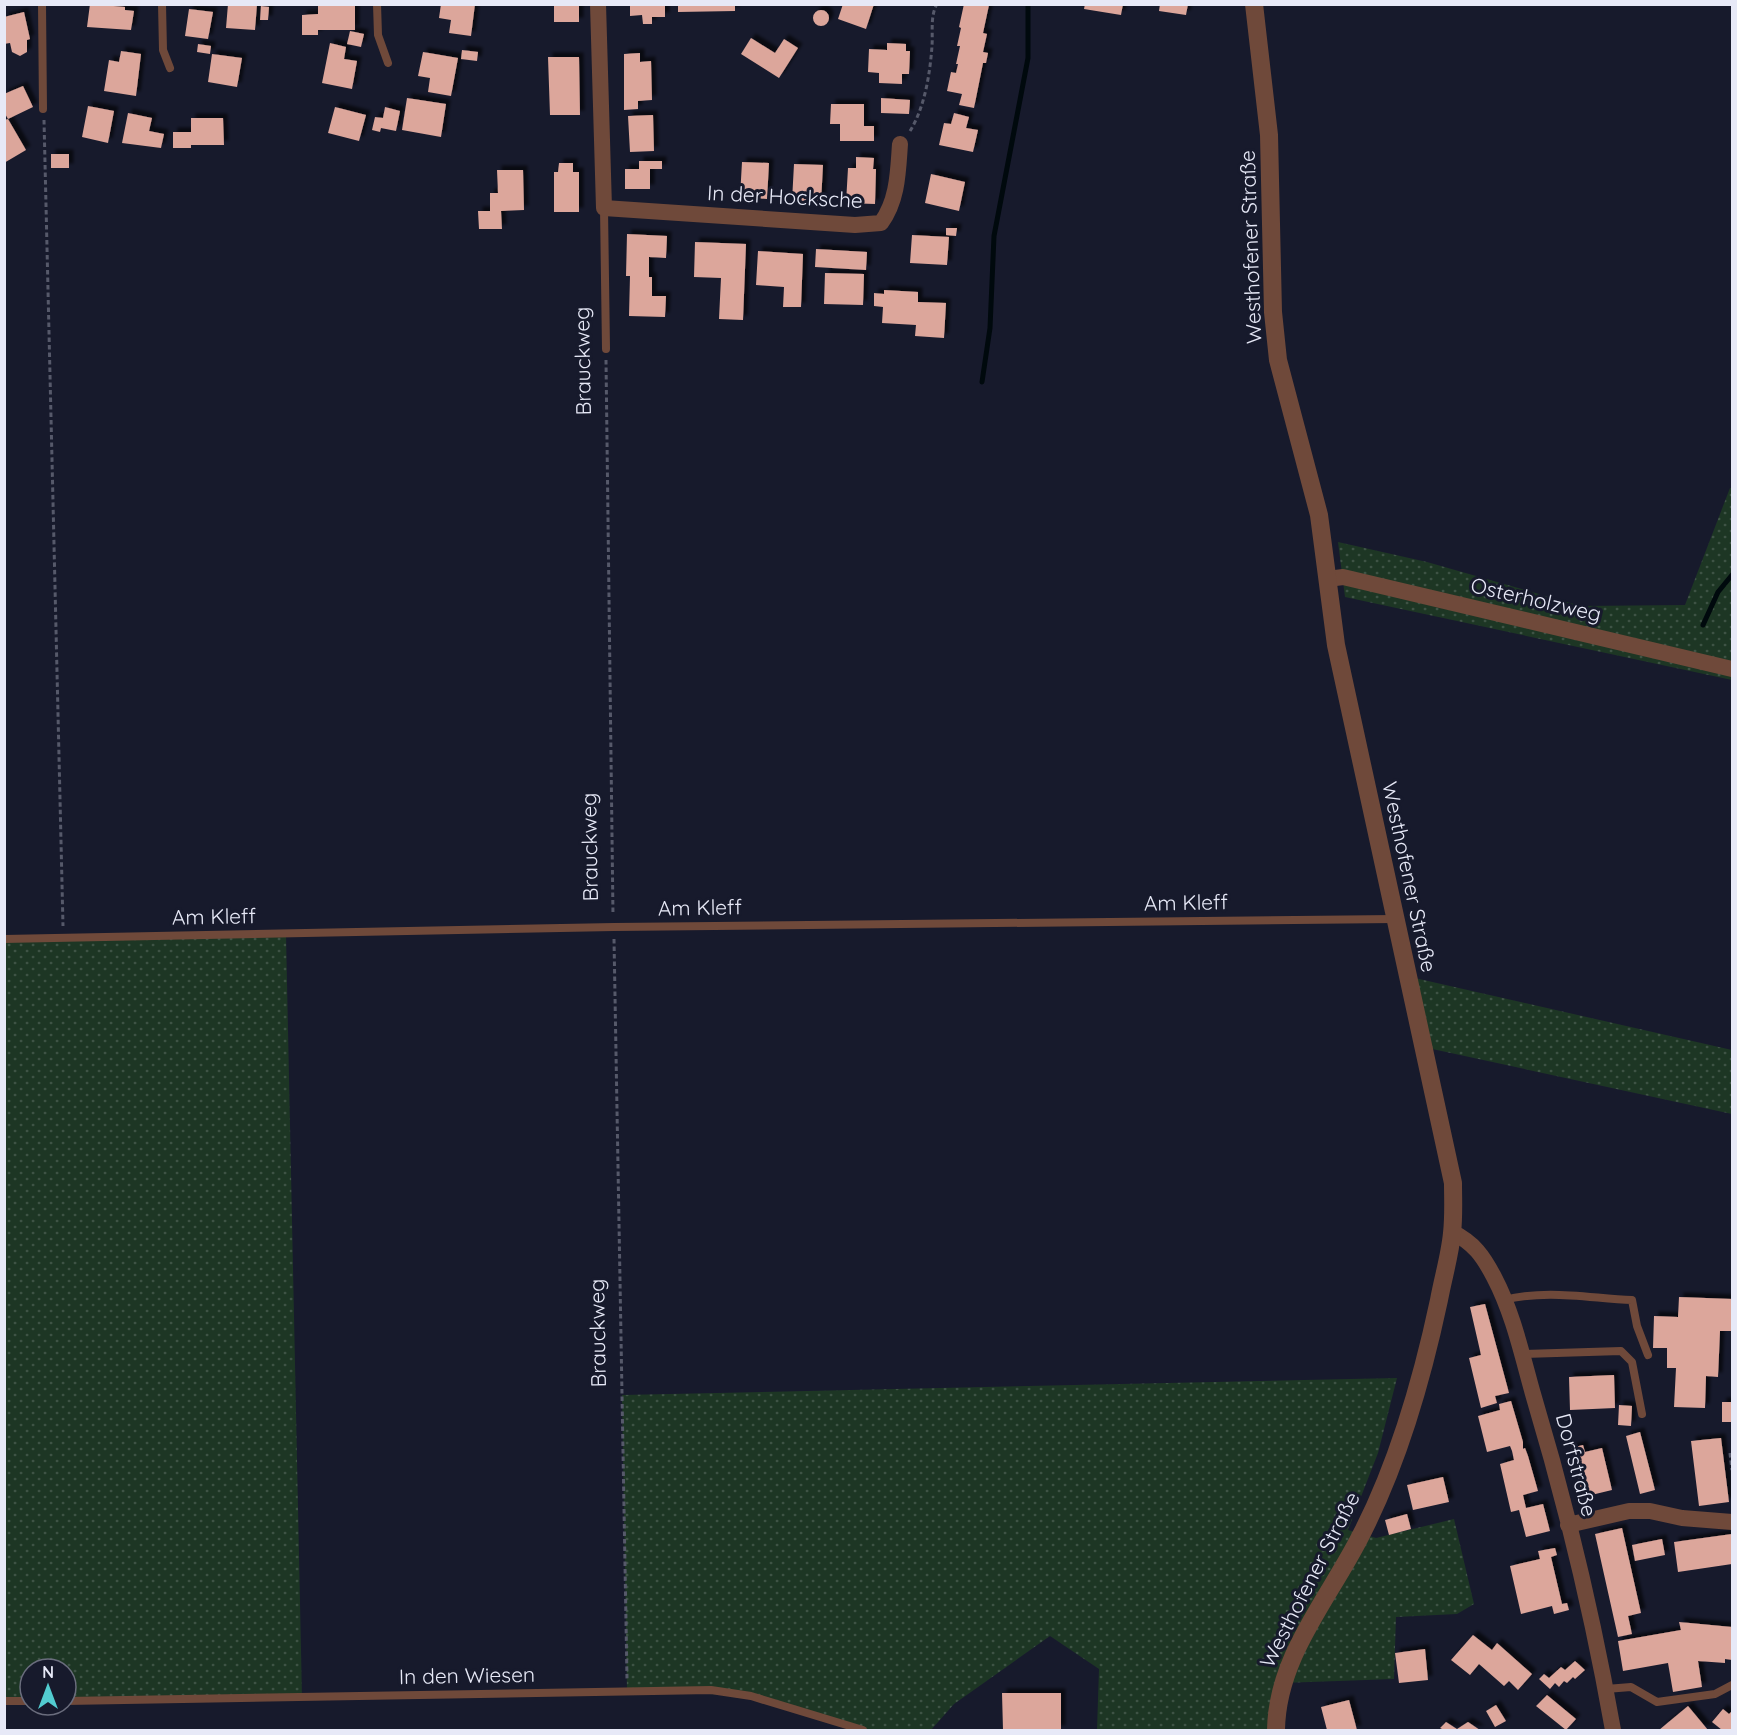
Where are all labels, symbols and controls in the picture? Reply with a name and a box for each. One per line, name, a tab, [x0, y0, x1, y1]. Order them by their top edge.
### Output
street label: Westhofener Straße	[1234, 150, 1266, 344]
street label: In der Hocksche	[707, 179, 864, 213]
street label: Brauckweg	[568, 306, 596, 416]
street label: Osterholzweg	[1468, 571, 1604, 627]
street label: Westhofener Straße	[1377, 779, 1443, 974]
street label: Brauckweg	[575, 792, 603, 902]
street label: Am Kleff	[1144, 888, 1228, 916]
street label: Am Kleff	[658, 893, 742, 921]
street label: Am Kleff	[172, 902, 256, 930]
street label: Brauckweg	[583, 1278, 611, 1388]
street label: Dorfstraße	[1551, 1410, 1603, 1519]
street label: Westhofener Straße	[1253, 1487, 1365, 1672]
north arrow	[18, 1657, 78, 1717]
street label: In den Wiesen	[399, 1661, 535, 1689]
text: N	[42, 1662, 54, 1682]

